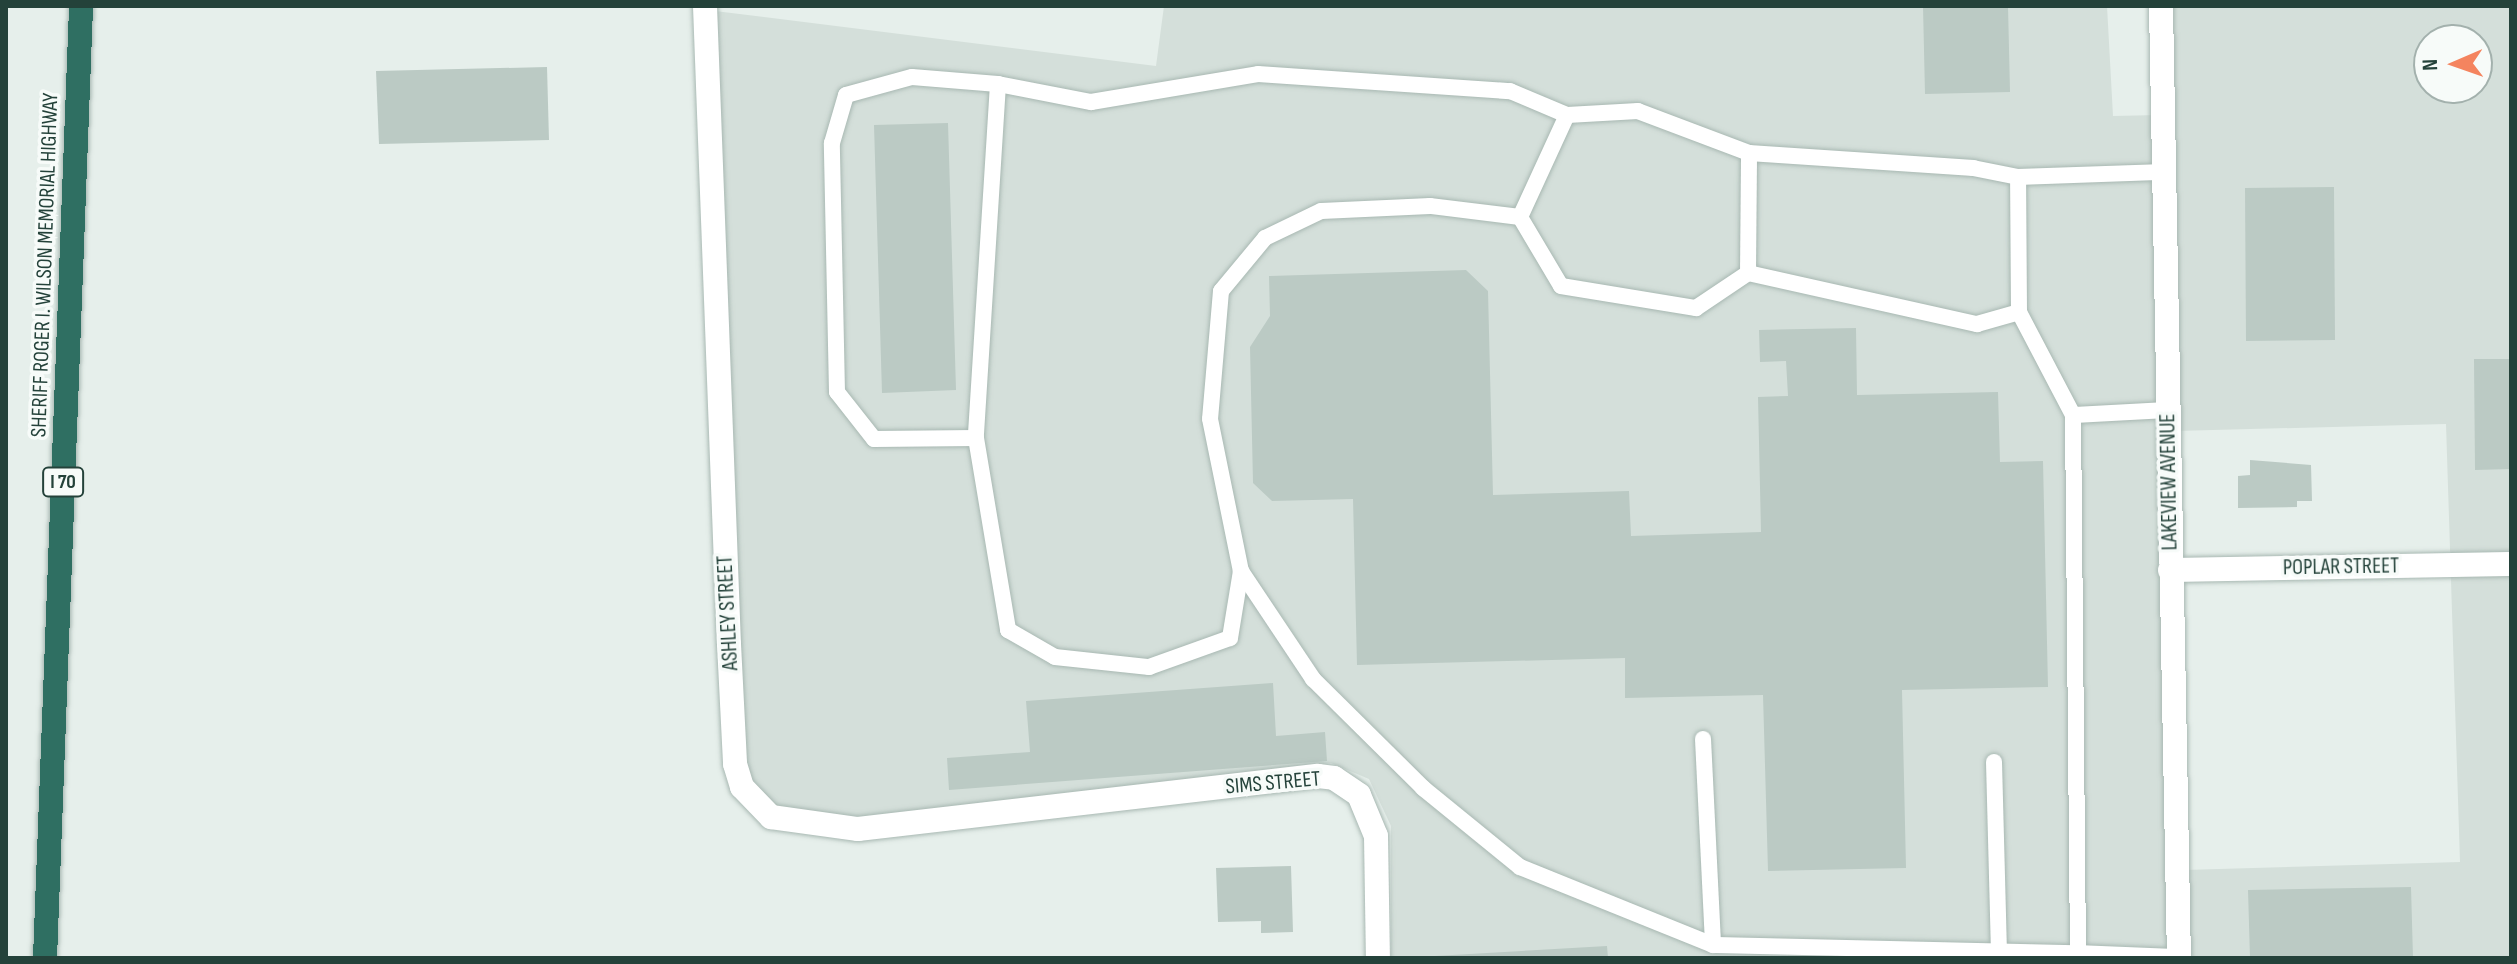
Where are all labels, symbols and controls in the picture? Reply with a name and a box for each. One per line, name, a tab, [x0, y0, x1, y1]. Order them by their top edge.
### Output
north arrow	[2413, 24, 2493, 104]
text: N	[2417, 58, 2444, 71]
street label: SHERIFF ROGER I. WILSON MEMORIAL HIGHWAY	[26, 92, 64, 438]
street label: LAKEVIEW AVENUE	[2155, 413, 2183, 551]
road number: I 70	[41, 466, 85, 498]
street label: POPLAR STREET	[2283, 553, 2399, 581]
street label: ASHLEY STREET	[712, 555, 744, 671]
street label: SIMS STREET	[1224, 766, 1322, 800]

